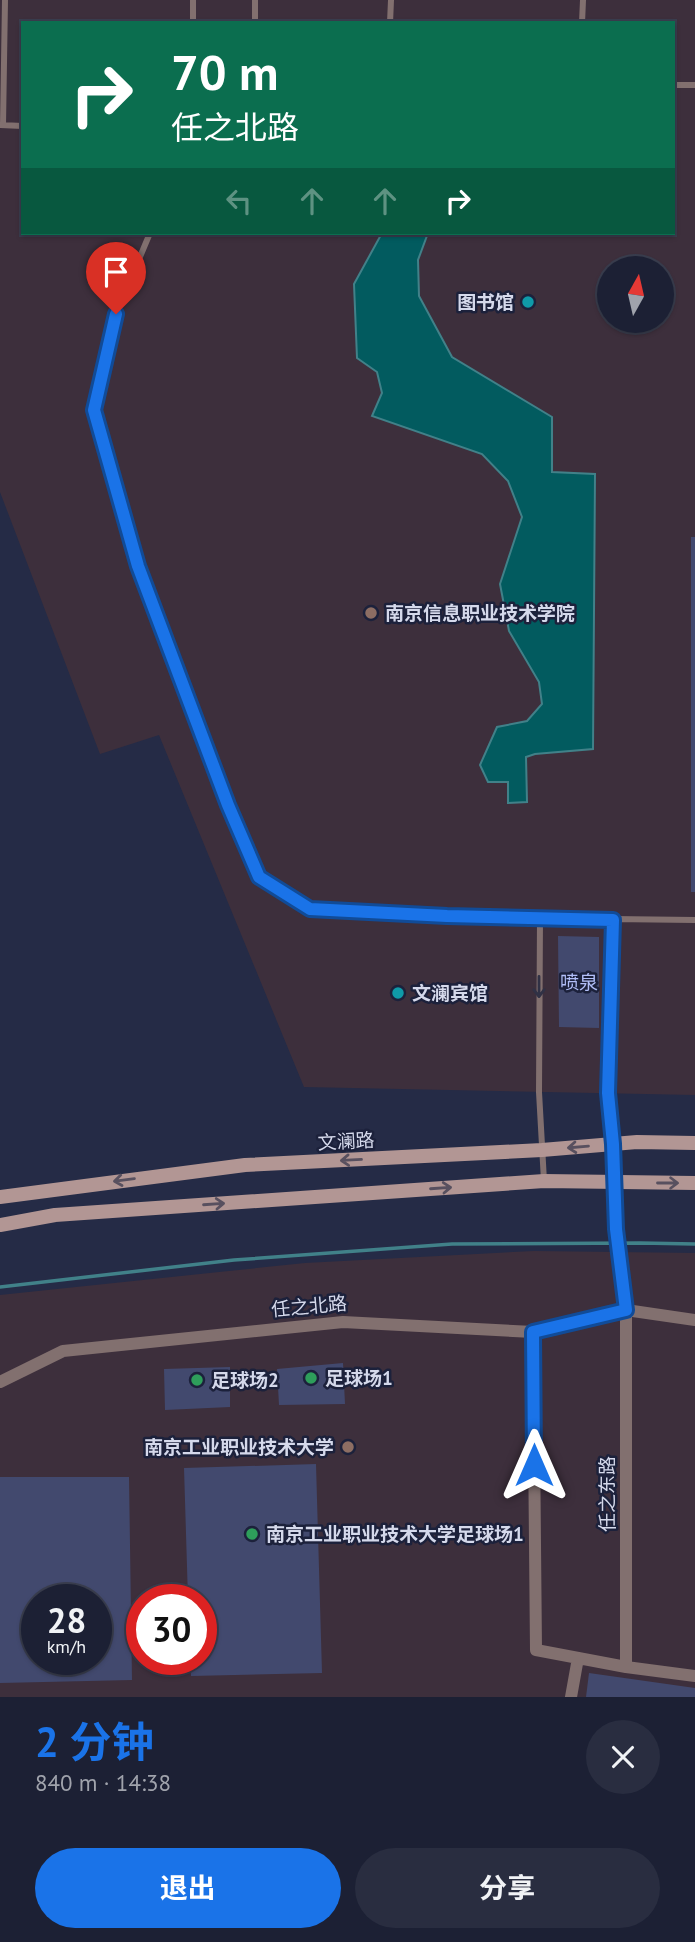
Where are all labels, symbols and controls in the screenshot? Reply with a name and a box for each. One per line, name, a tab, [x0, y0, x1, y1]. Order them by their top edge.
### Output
text: 70 m	[171, 40, 278, 104]
icon: right	[56, 49, 147, 140]
text: 任之北路	[171, 106, 299, 148]
icon: left	[220, 182, 258, 220]
icon: ahead	[293, 182, 331, 220]
icon: ahead	[366, 182, 404, 220]
icon: right	[439, 182, 477, 220]
pin	[86, 242, 146, 314]
icon: arrive	[97, 253, 135, 291]
north arrow	[597, 256, 674, 332]
map controls	[597, 256, 674, 333]
place label: 图书馆	[457, 290, 514, 314]
marker: 图书馆	[520, 294, 536, 310]
place label: 南京信息职业技术学院	[385, 601, 575, 625]
marker: 南京信息职业技术学院	[363, 605, 379, 621]
park label: 喷泉	[560, 970, 598, 994]
one-way arrow	[532, 975, 546, 998]
place label: 文澜宾馆	[412, 981, 488, 1005]
marker: 文澜宾馆	[390, 985, 406, 1001]
street label: 文澜路	[317, 1128, 375, 1154]
one-way arrow	[567, 1141, 590, 1154]
one-way arrow	[340, 1153, 363, 1166]
one-way arrow	[114, 1173, 136, 1186]
one-way arrow	[656, 1176, 679, 1190]
one-way arrow	[429, 1181, 452, 1194]
one-way arrow	[202, 1197, 225, 1210]
street label: 任之北路	[270, 1291, 348, 1321]
place label: 足球场1	[325, 1366, 393, 1390]
place label: 足球场2	[211, 1368, 279, 1392]
marker: 足球场1	[303, 1370, 319, 1386]
marker: 足球场2	[189, 1372, 205, 1388]
position arrow	[497, 1428, 571, 1502]
place label: 南京工业职业技术大学	[144, 1435, 334, 1459]
marker: 南京工业职业技术大学	[340, 1439, 356, 1455]
street label: 任之东路	[595, 1456, 619, 1532]
place label: 南京工业职业技术大学足球场1	[266, 1522, 524, 1546]
marker: 南京工业职业技术大学足球场1	[244, 1526, 260, 1542]
speed limit sign: 30	[126, 1584, 217, 1675]
text: 28	[47, 1597, 86, 1643]
text: km/h	[47, 1635, 86, 1658]
text: 2 分钟	[35, 1714, 153, 1769]
button: close	[586, 1720, 660, 1794]
text: 840 m · 14:38	[35, 1768, 171, 1797]
button: 退出	[35, 1848, 341, 1928]
button: 分享	[355, 1848, 660, 1928]

